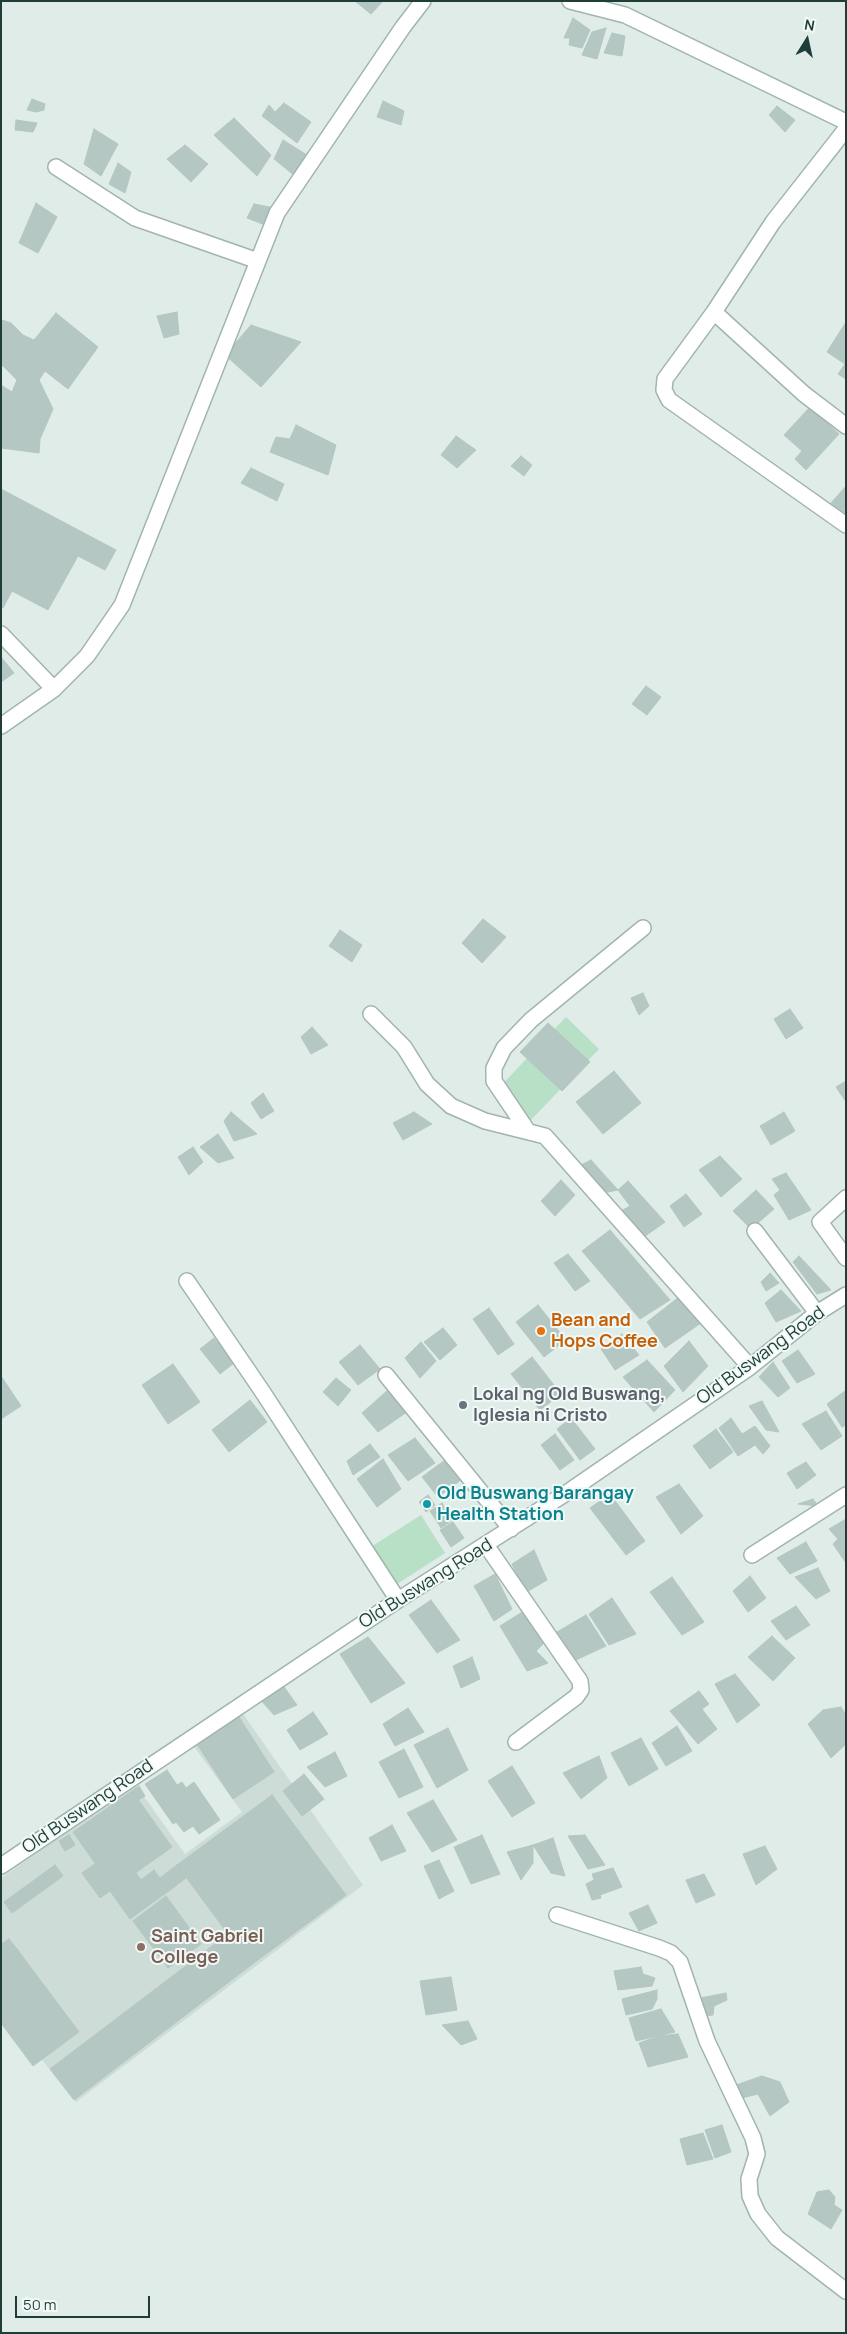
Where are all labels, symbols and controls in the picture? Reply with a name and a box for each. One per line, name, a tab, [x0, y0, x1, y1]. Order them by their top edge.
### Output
north arrow	[782, 15, 832, 65]
text: N	[803, 15, 816, 35]
street label: Old Buswang Road	[693, 1302, 829, 1410]
place label: Bean and Hops Coffee	[551, 1310, 658, 1352]
marker: Bean and Hops Coffee	[535, 1325, 547, 1337]
place label: Lokal ng Old Buswang, Iglesia ni Cristo	[473, 1384, 666, 1426]
marker: Lokal ng Old Buswang, Iglesia ni Cristo	[457, 1399, 469, 1411]
place label: Old Buswang Barangay Health Station	[437, 1483, 634, 1526]
marker: Old Buswang Barangay Health Station	[421, 1498, 433, 1510]
street label: Old Buswang Road	[355, 1534, 497, 1634]
street label: Old Buswang Road	[18, 1755, 158, 1859]
place label: Saint Gabriel College	[151, 1926, 264, 1968]
marker: Saint Gabriel College	[135, 1941, 147, 1953]
scale bar	[18, 2286, 152, 2318]
text: 50 m	[23, 2294, 57, 2315]

